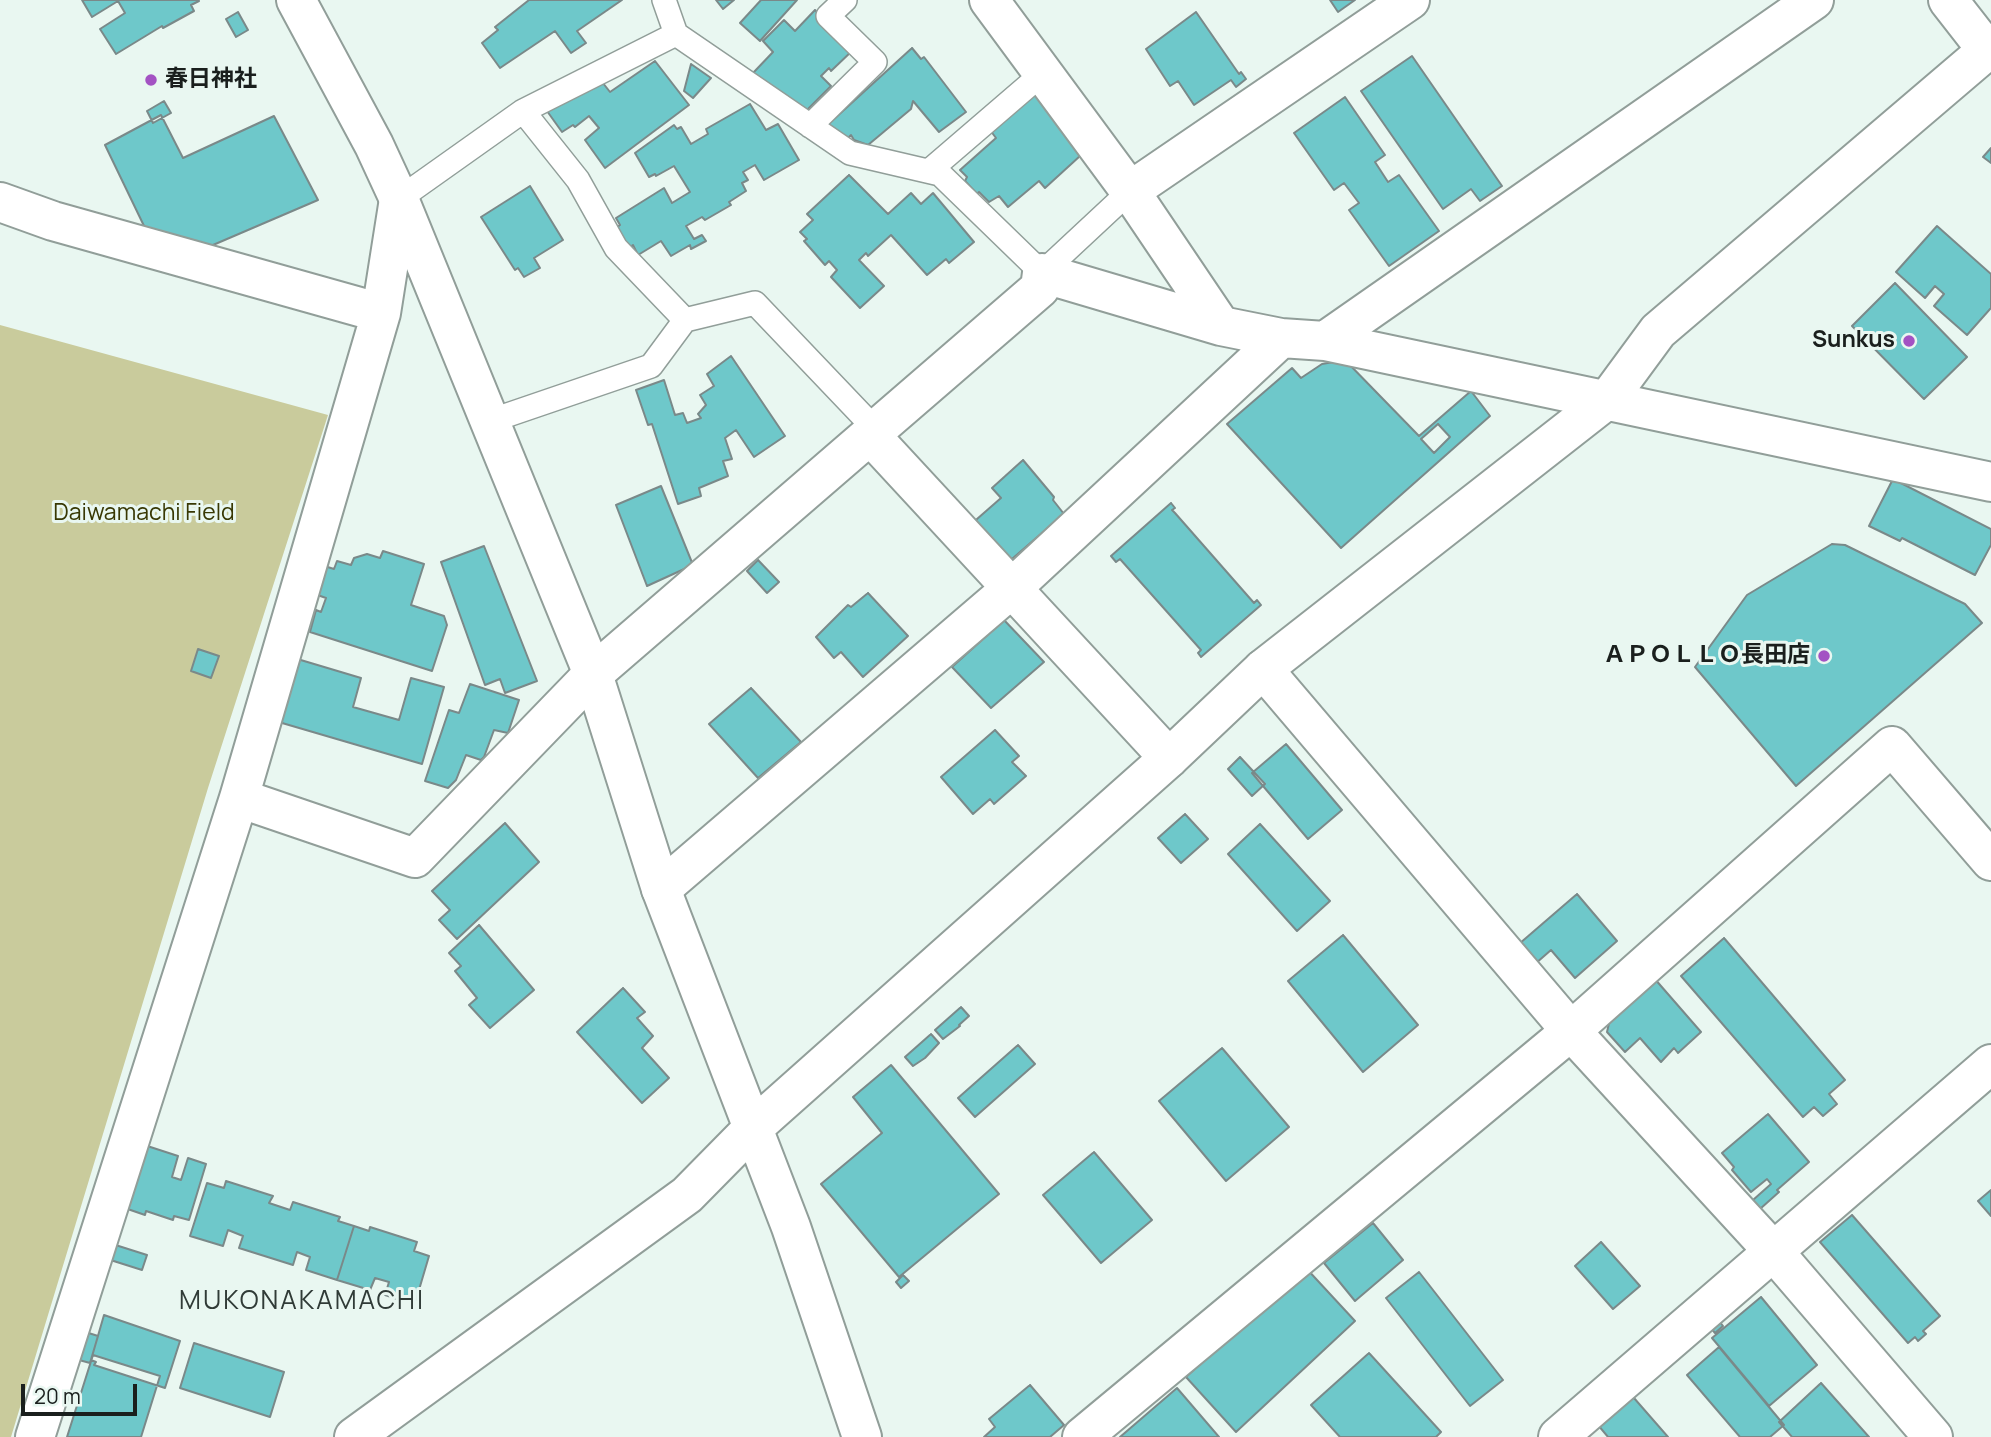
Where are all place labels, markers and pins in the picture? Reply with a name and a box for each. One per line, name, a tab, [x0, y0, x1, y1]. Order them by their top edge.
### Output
place label: 春日神社	[165, 66, 257, 94]
marker: 春日神社	[143, 72, 159, 88]
place label: Sunkus	[1812, 327, 1895, 355]
marker: Sunkus	[1901, 333, 1917, 349]
place label: ＡＰＯＬＬＯ長田店	[1603, 642, 1810, 670]
marker: ＡＰＯＬＬＯ長田店	[1816, 648, 1832, 664]

